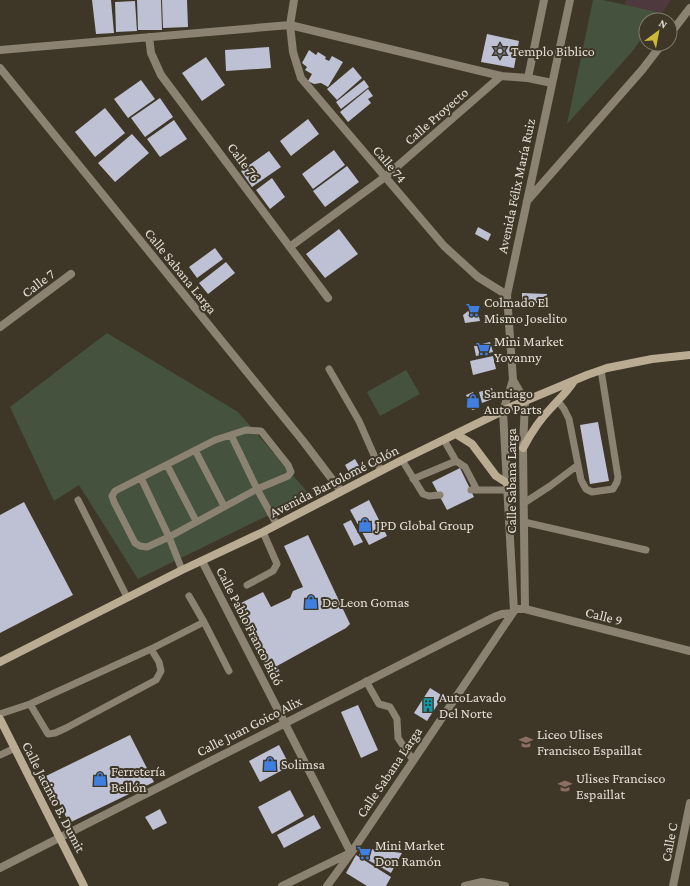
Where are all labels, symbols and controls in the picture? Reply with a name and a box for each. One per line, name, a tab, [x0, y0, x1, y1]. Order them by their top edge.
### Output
north arrow	[638, 12, 678, 52]
text: N	[657, 16, 670, 31]
synagogue icon: Templo Biblico	[492, 43, 508, 59]
place label: Templo Biblico	[511, 43, 595, 59]
street label: Calle Proyecto	[401, 84, 471, 148]
street label: Avenida Félix María Ruiz	[494, 117, 538, 255]
street label: Calle 76	[224, 140, 264, 184]
street label: Calle 74	[370, 142, 410, 186]
street label: Calle Sabana Larga	[142, 225, 221, 317]
street label: Calle 7	[18, 265, 58, 301]
place label: Colmado El Mismo Joselito	[484, 294, 567, 326]
supermarket icon: Colmado El Mismo Joselito	[465, 302, 481, 318]
place label: Mini Market Yovanny	[494, 333, 564, 365]
supermarket icon: Mini Market Yovanny	[475, 341, 491, 357]
place label: Santiago Auto Parts	[484, 385, 542, 417]
shop icon: Santiago Auto Parts	[465, 393, 481, 409]
street label: Calle Sabana Larga	[503, 428, 519, 534]
street label: Avenida Bartolomé Colón	[267, 441, 401, 520]
shop icon: JPD Global Group	[357, 517, 373, 533]
place label: JPD Global Group	[374, 517, 474, 533]
street label: Calle Pablo Franco Bidó	[213, 564, 287, 688]
shop icon: De Leon Gomas	[303, 594, 319, 610]
place label: De Leon Gomas	[322, 594, 409, 610]
street label: Calle 9	[584, 604, 624, 628]
place label: AutoLavado Del Norte	[439, 689, 506, 721]
street label: Calle Juan Goico Alix	[194, 692, 305, 759]
building icon: AutoLavado Del Norte	[420, 697, 436, 713]
street label: Calle Sabana Larga	[353, 723, 425, 820]
place label: Liceo Ulises Francisco Espaillat	[537, 726, 642, 758]
school or university icon: Liceo Ulises Francisco Espaillat	[518, 734, 534, 750]
street label: Calle Jacinto B. Dumit	[19, 739, 89, 855]
shop icon: Solimsa	[262, 756, 278, 772]
place label: Solimsa	[281, 756, 326, 772]
place label: Ferretería Bellón	[111, 763, 166, 795]
place label: Ulises Francisco Espaillat	[576, 770, 665, 802]
shop icon: Ferretería Bellón	[92, 771, 108, 787]
school or university icon: Ulises Francisco Espaillat	[557, 778, 573, 794]
street label: Calle C	[657, 821, 681, 863]
place label: Mini Market Don Ramón	[375, 837, 445, 869]
supermarket icon: Mini Market Don Ramón	[356, 845, 372, 861]

